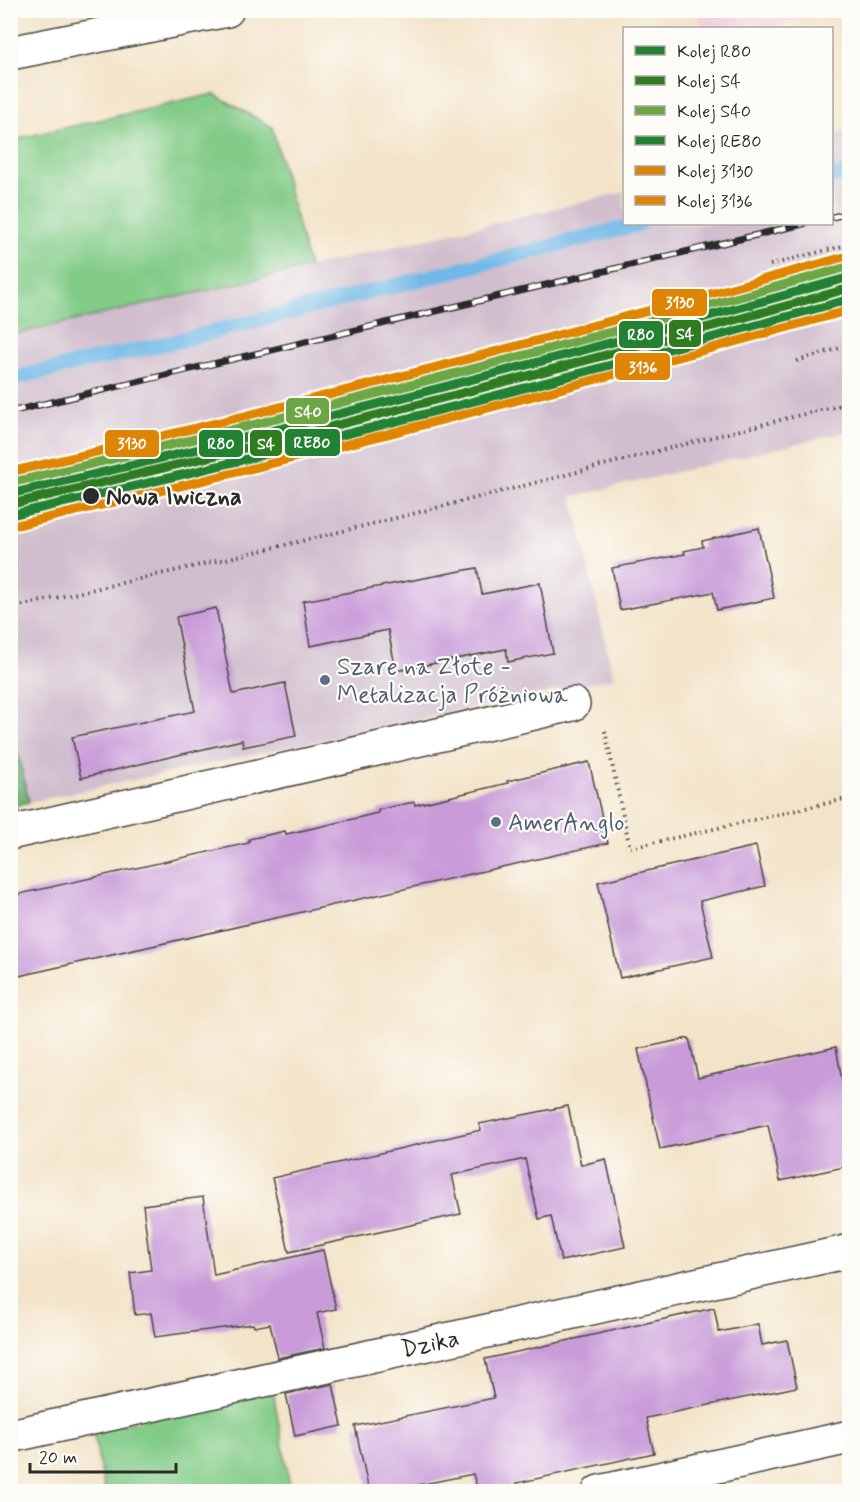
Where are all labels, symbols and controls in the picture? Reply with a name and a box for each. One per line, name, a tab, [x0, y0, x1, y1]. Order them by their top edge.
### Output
legend	[623, 27, 833, 225]
text: Kolej R80	[677, 40, 751, 64]
text: Kolej S4	[677, 70, 741, 94]
text: Kolej S40	[677, 100, 751, 124]
text: Kolej RE80	[677, 130, 762, 154]
text: Kolej 3130	[677, 160, 754, 184]
text: Kolej 3136	[677, 190, 753, 214]
line badge: 3130	[651, 288, 708, 317]
text: 3130	[665, 293, 695, 314]
line badge: S4	[668, 319, 702, 348]
line badge: R80	[618, 320, 664, 349]
text: S4	[676, 324, 695, 345]
text: R80	[627, 325, 655, 346]
line badge: 3136	[614, 352, 671, 381]
text: 3136	[629, 358, 657, 379]
line badge: S40	[285, 397, 330, 425]
text: S40	[294, 402, 322, 423]
line badge: RE80	[284, 428, 341, 457]
line badge: 3130	[104, 429, 160, 458]
line badge: R80	[198, 429, 244, 458]
line badge: S4	[249, 429, 283, 457]
text: RE80	[294, 433, 330, 454]
text: 3130	[117, 434, 147, 455]
text: R80	[207, 434, 235, 455]
text: S4	[257, 434, 276, 455]
place label: Nowa Iwiczna	[106, 482, 242, 513]
marker: Nowa Iwiczna	[81, 486, 101, 506]
place label: Szare na Złote - Metalizacja Próżniowa	[337, 652, 568, 711]
marker: Szare na Złote - Metalizacja Próżniowa	[318, 673, 332, 687]
place label: AmerAnglo	[508, 808, 625, 839]
marker: AmerAnglo	[489, 815, 503, 829]
street label: Dzika	[398, 1323, 462, 1366]
scale bar	[30, 1436, 176, 1474]
text: 20 m	[39, 1446, 77, 1470]

